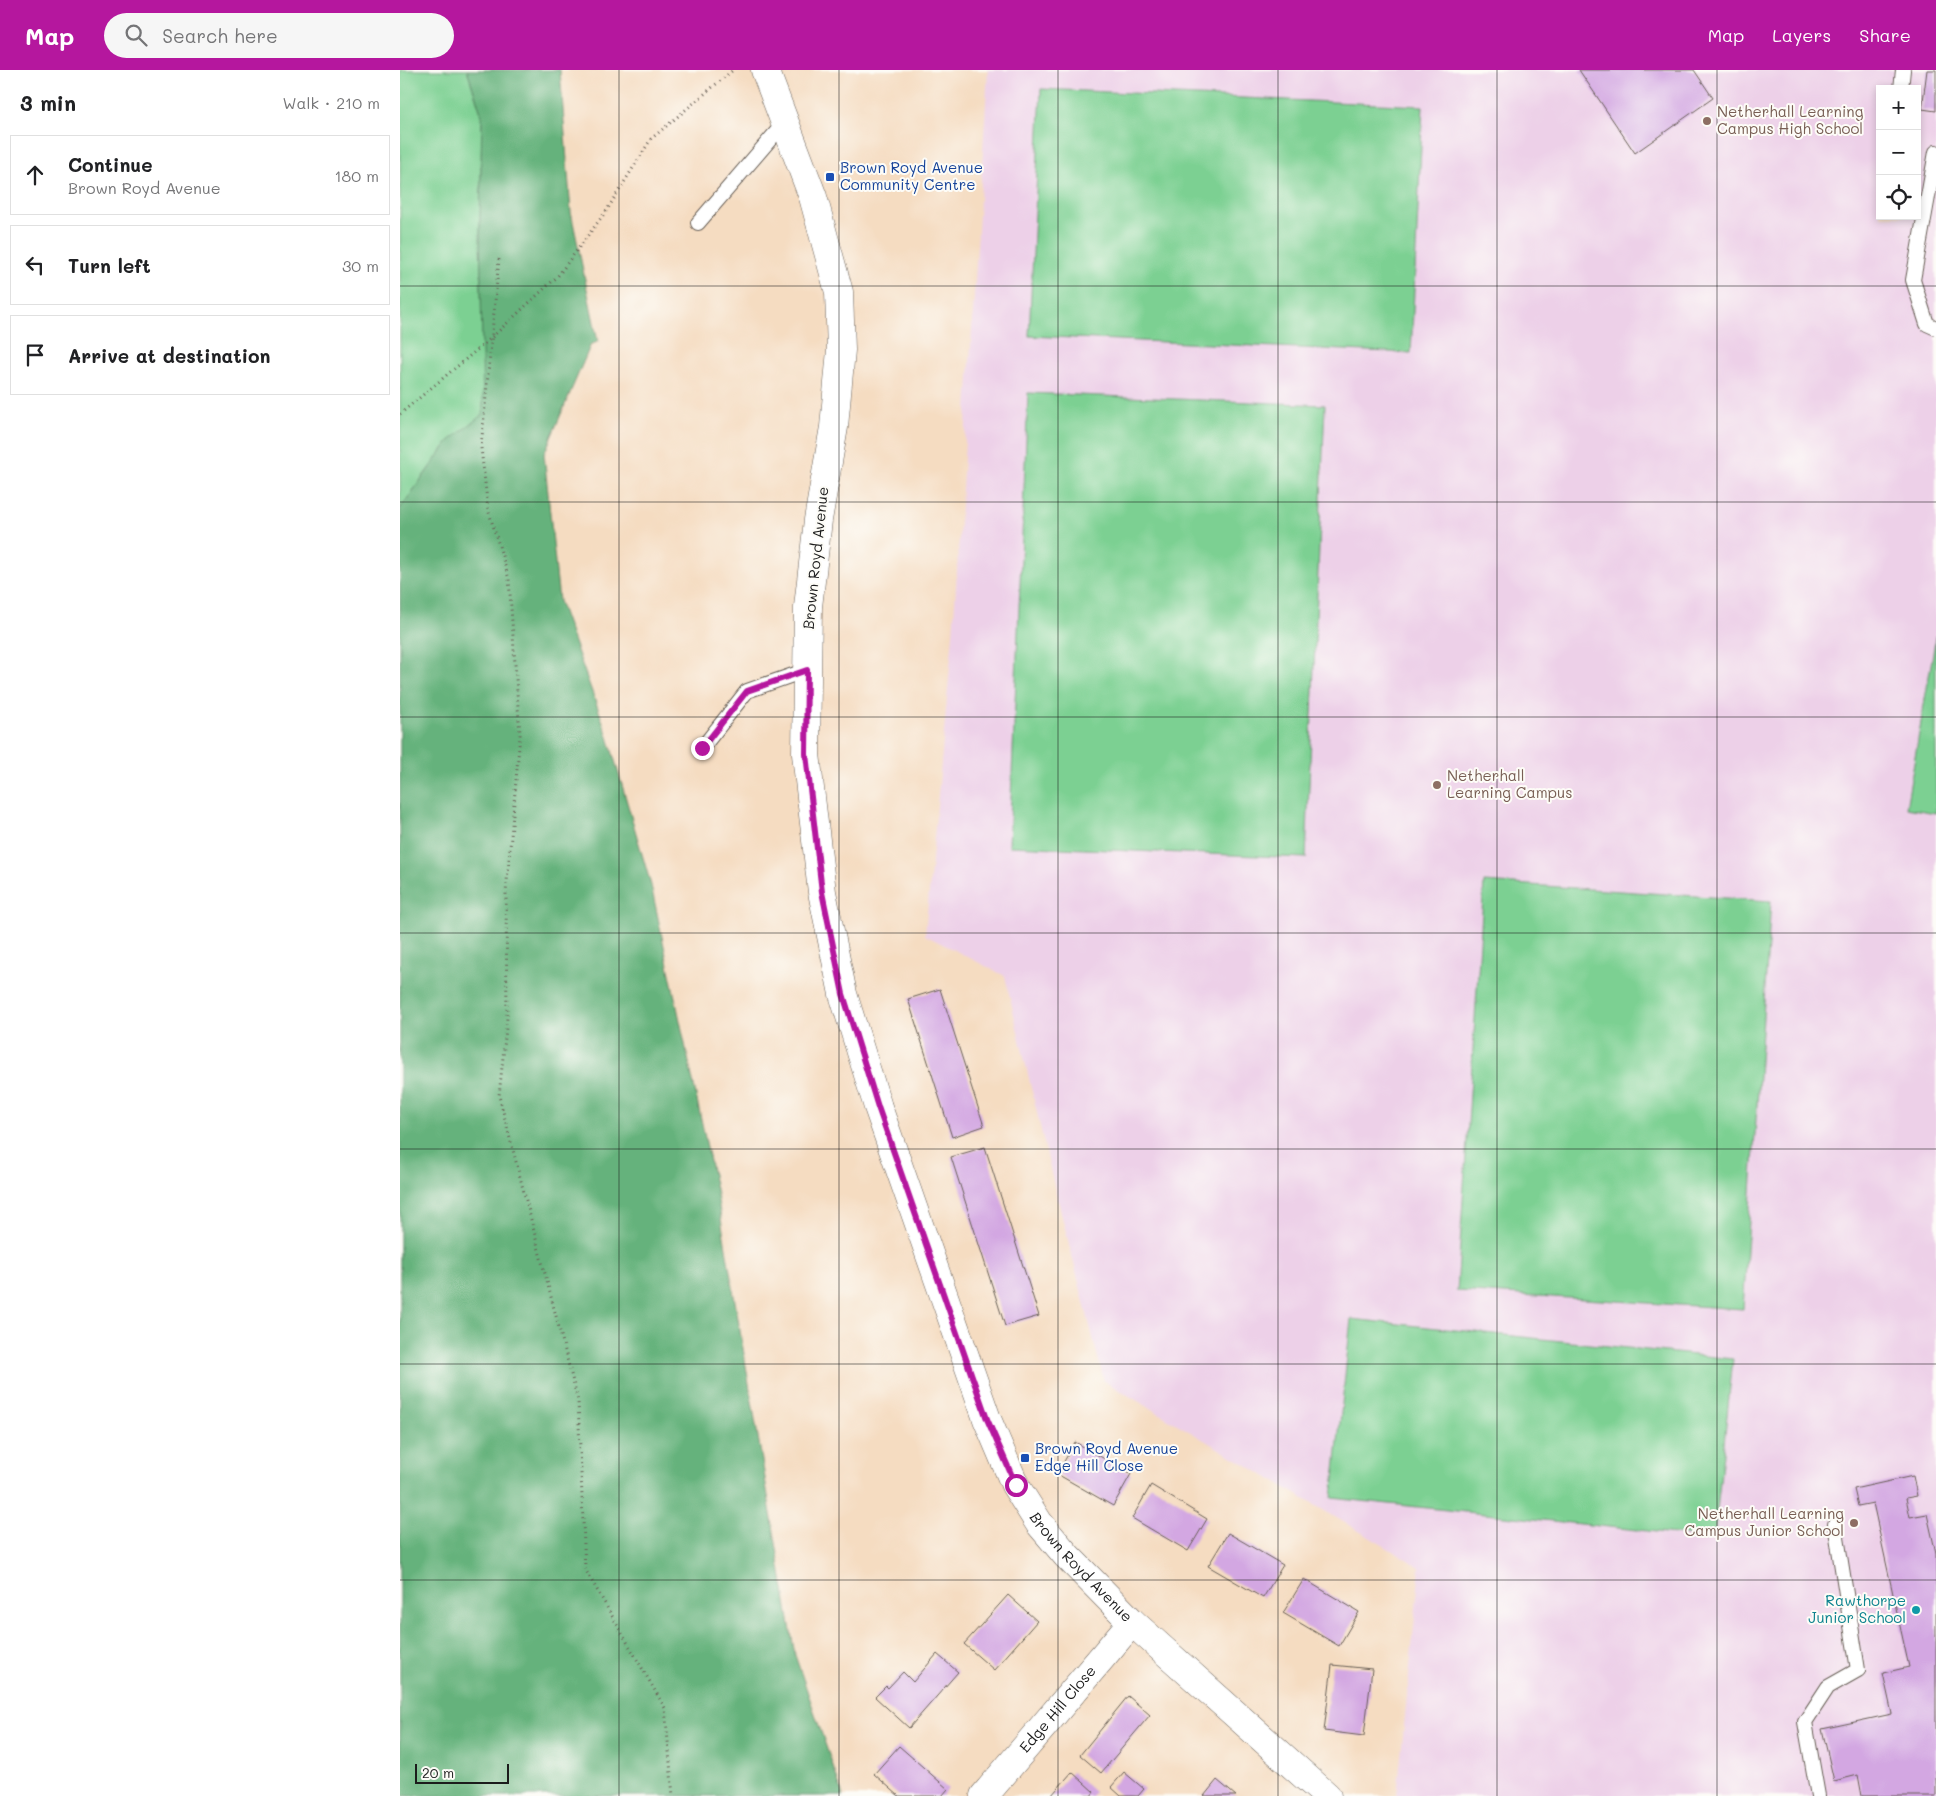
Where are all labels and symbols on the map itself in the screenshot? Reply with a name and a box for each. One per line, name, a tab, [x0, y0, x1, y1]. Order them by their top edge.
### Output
place label: Netherhall Learning Campus High School	[1717, 101, 1864, 138]
marker: Netherhall Learning Campus High School	[1701, 115, 1713, 127]
place label: Brown Royd Avenue Community Centre	[840, 157, 983, 194]
marker: Brown Royd Avenue Community Centre	[824, 171, 836, 183]
street label: Brown Royd Avenue	[798, 486, 832, 630]
route end	[691, 737, 714, 760]
place label: Netherhall Learning Campus	[1447, 765, 1573, 802]
marker: Netherhall Learning Campus	[1431, 779, 1443, 791]
place label: Brown Royd Avenue Edge Hill Close	[1035, 1438, 1178, 1475]
marker: Brown Royd Avenue Edge Hill Close	[1019, 1452, 1031, 1464]
route start	[1005, 1474, 1028, 1497]
place label: Netherhall Learning Campus Junior School	[1685, 1503, 1844, 1540]
street label: Brown Royd Avenue	[1026, 1508, 1137, 1626]
marker: Netherhall Learning Campus Junior School	[1848, 1517, 1860, 1529]
place label: Rawthorpe Junior School	[1808, 1590, 1906, 1627]
marker: Rawthorpe Junior School	[1910, 1604, 1922, 1616]
street label: Edge Hill Close	[1014, 1661, 1100, 1756]
scale bar	[415, 1761, 509, 1784]

